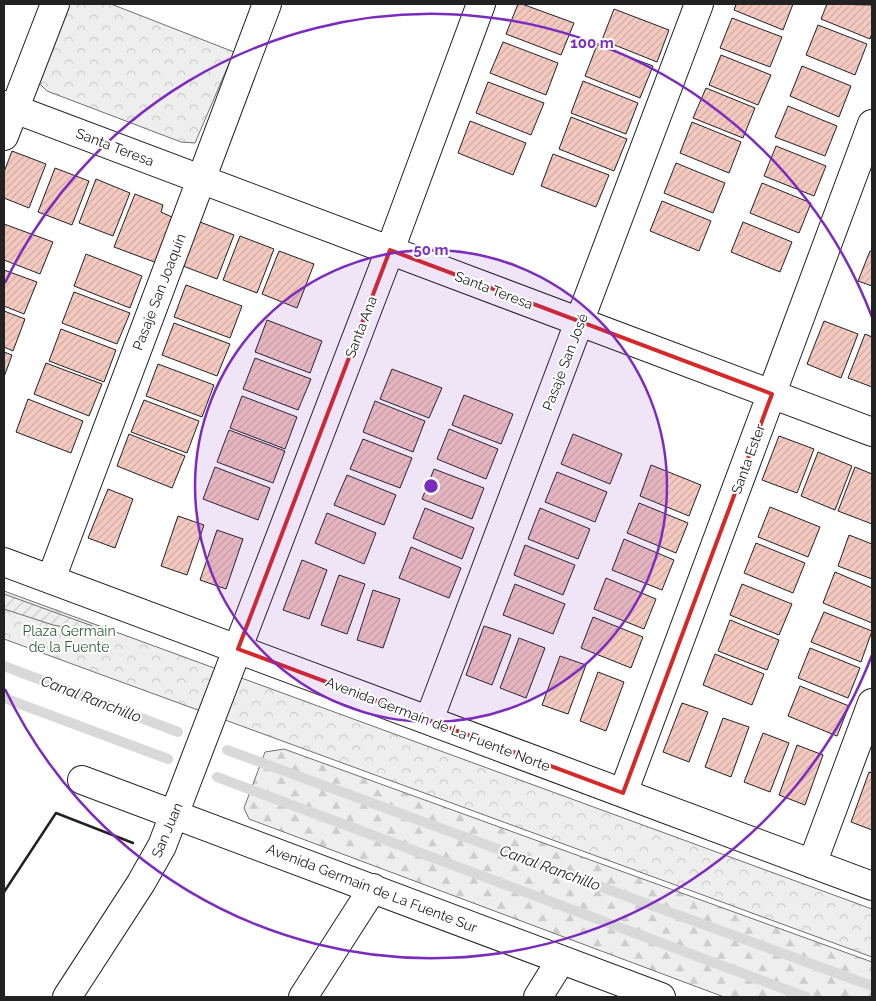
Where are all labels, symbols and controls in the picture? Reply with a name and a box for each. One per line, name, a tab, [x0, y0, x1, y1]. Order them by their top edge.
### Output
text: 100 m	[570, 34, 614, 52]
street label: Santa Teresa	[74, 125, 156, 169]
street label: Pasaje San Joaquín	[129, 231, 189, 353]
text: 50 m	[413, 241, 449, 259]
street label: Santa Teresa	[453, 268, 535, 312]
street label: Santa Ana	[342, 294, 380, 360]
street label: Pasaje San José	[539, 311, 591, 413]
street label: Santa Ester	[728, 422, 768, 496]
centre of rings	[422, 477, 440, 495]
park label: Plaza Germain de la Fuente	[22, 623, 116, 655]
water label: Canal Ranchillo	[38, 672, 144, 726]
street label: Avenida Germaín de La Fuente Norte	[323, 674, 553, 774]
street label: San Juan	[148, 800, 186, 860]
street label: Avenida Germaín de La Fuente Sur	[264, 840, 480, 936]
water label: Canal Ranchillo	[497, 841, 603, 895]

